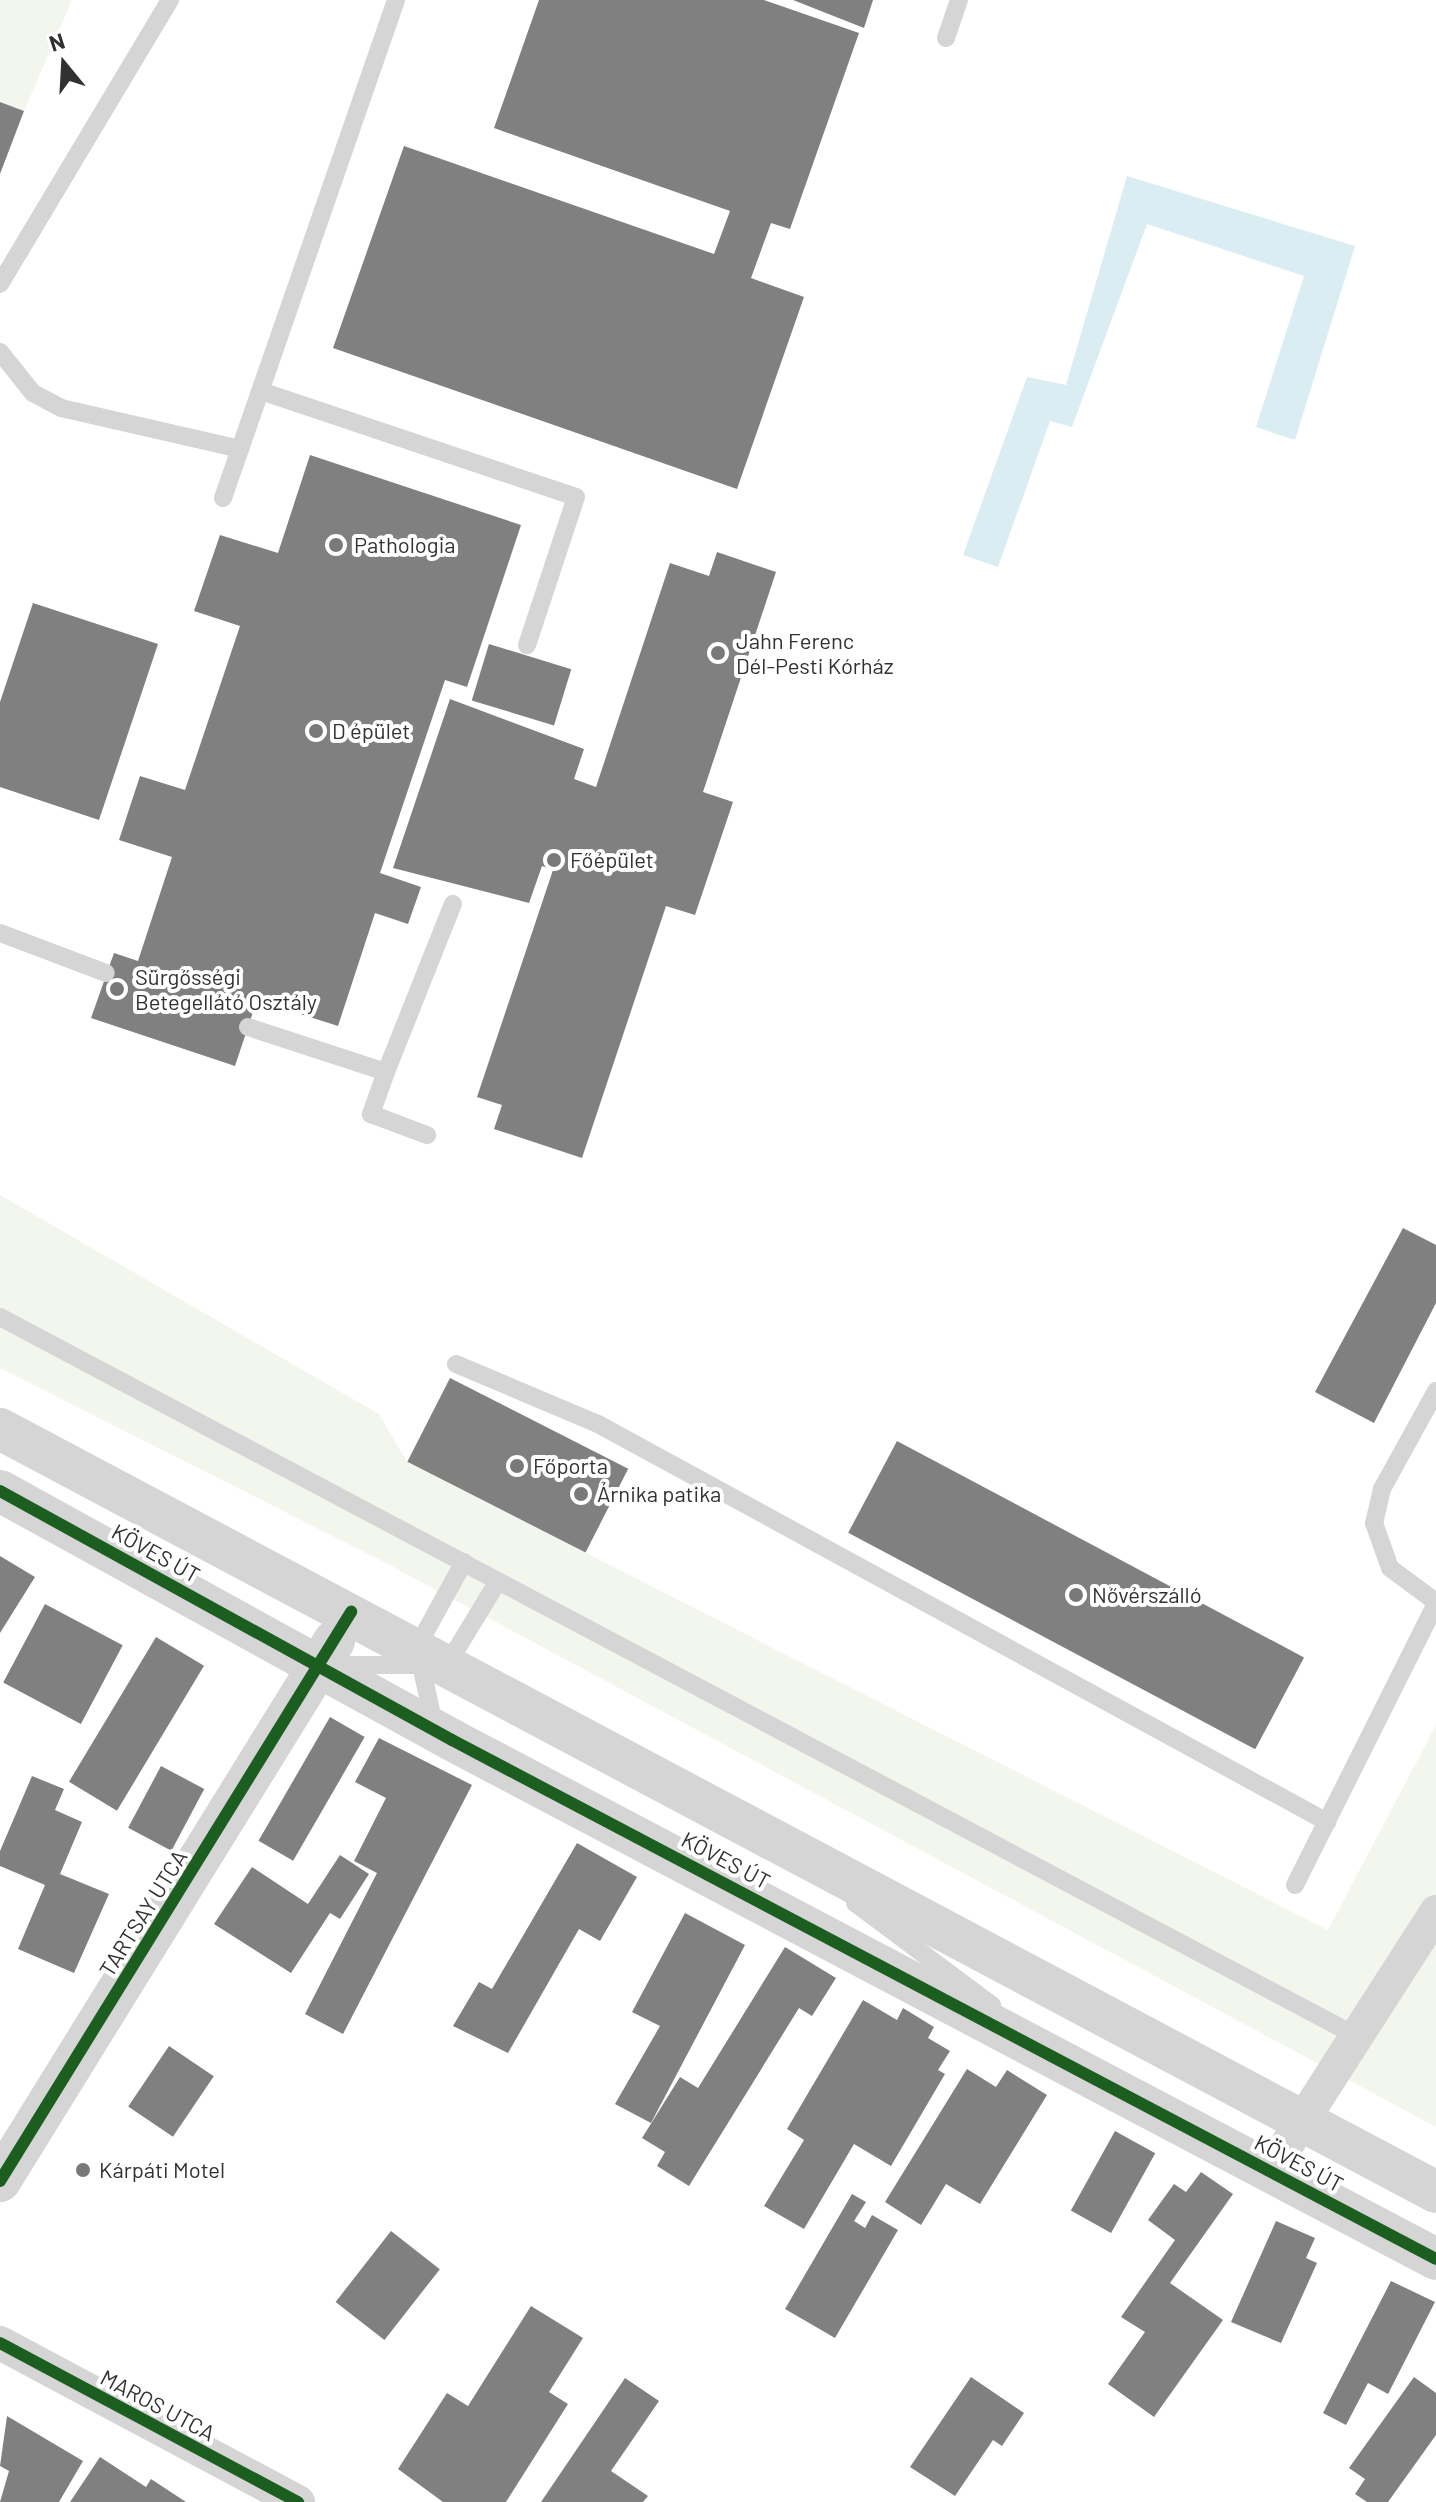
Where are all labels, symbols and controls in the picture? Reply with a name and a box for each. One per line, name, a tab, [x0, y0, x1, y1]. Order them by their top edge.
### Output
north arrow	[24, 24, 104, 104]
text: N	[46, 27, 68, 56]
place label: Pathologia	[354, 532, 455, 558]
marker: Pathologia	[325, 534, 347, 556]
place label: Jahn Ferenc Dél-Pesti Kórház	[736, 627, 894, 678]
marker: Jahn Ferenc Dél-Pesti Kórház	[707, 642, 729, 664]
place label: D épület	[332, 718, 410, 744]
marker: D épület	[307, 722, 325, 740]
place label: Főépület	[570, 847, 654, 873]
marker: Főépület	[545, 851, 563, 869]
place label: Sürgősségi Betegellátó Osztály	[135, 963, 317, 1014]
marker: Sürgősségi Betegellátó Osztály	[106, 978, 128, 1000]
place label: Főporta	[533, 1453, 608, 1479]
marker: Főporta	[508, 1457, 526, 1475]
place label: Árnika patika	[597, 1481, 721, 1507]
marker: Árnika patika	[572, 1485, 590, 1503]
street label: KÖVES ÚT	[107, 1518, 205, 1588]
place label: Nővérszálló	[1092, 1582, 1201, 1608]
marker: Nővérszálló	[1067, 1586, 1085, 1604]
street label: KÖVES ÚT	[677, 1826, 775, 1894]
street label: TARTSAY UTCA	[94, 1845, 192, 1981]
street label: KÖVES ÚT	[1250, 2129, 1348, 2197]
place label: Kárpáti Motel	[99, 2157, 225, 2183]
marker: Kárpáti Motel	[74, 2161, 92, 2179]
street label: MAROS UTCA	[96, 2364, 220, 2446]

